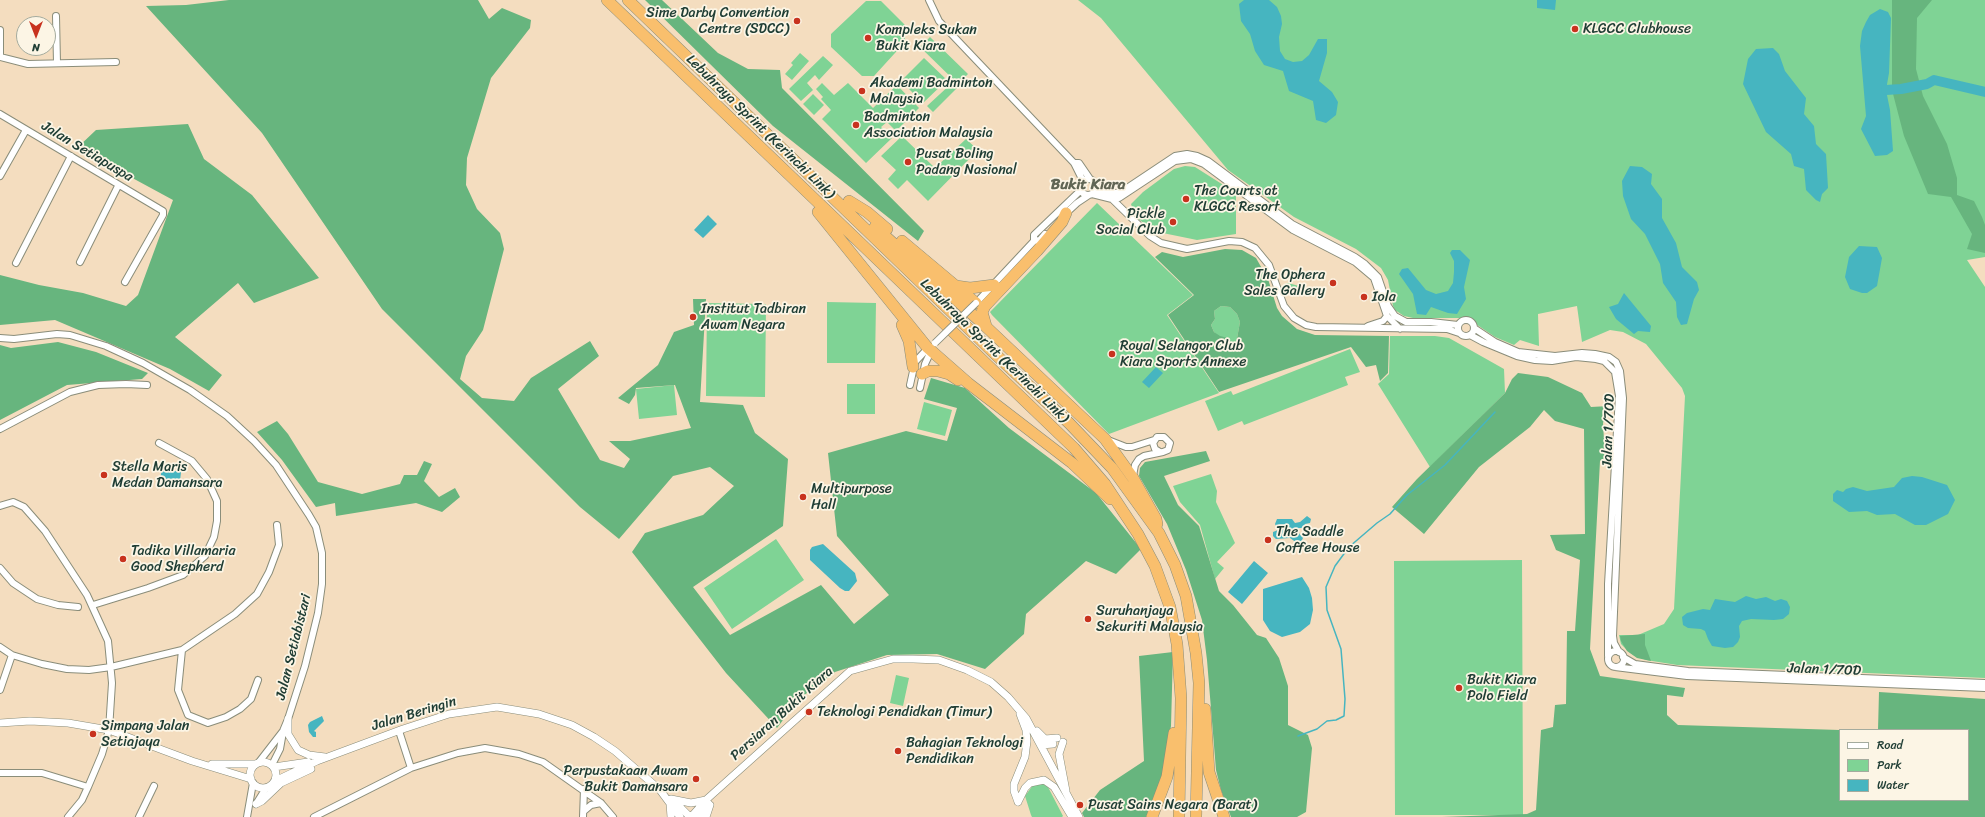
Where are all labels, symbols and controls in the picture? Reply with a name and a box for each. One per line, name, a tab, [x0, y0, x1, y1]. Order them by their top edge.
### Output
place label: Sime Darby Convention Centre (SDCC)	[646, 5, 789, 38]
north arrow	[16, 16, 56, 56]
marker: Sime Darby Convention Centre (SDCC)	[792, 16, 802, 26]
place label: KLGCC Clubhouse	[1583, 21, 1691, 37]
place label: Kompleks Sukan Bukit Kiara	[876, 22, 977, 54]
marker: KLGCC Clubhouse	[1570, 24, 1580, 34]
marker: Kompleks Sukan Bukit Kiara	[863, 33, 873, 43]
text: N	[32, 38, 40, 57]
street label: Lebuhraya Sprint (Kerinchi Link)	[682, 52, 838, 202]
place label: Akademi Badminton Malaysia	[870, 75, 993, 108]
marker: Akademi Badminton Malaysia	[857, 86, 867, 96]
place label: Badminton Association Malaysia	[864, 109, 993, 142]
street label: Jalan Setiapuspa	[38, 118, 136, 186]
marker: Badminton Association Malaysia	[851, 120, 861, 130]
place label: Pusat Boling Padang Nasional	[916, 146, 1017, 178]
marker: Pusat Boling Padang Nasional	[903, 157, 913, 167]
district label: Bukit Kiara	[1051, 176, 1125, 194]
place label: The Courts at KLGCC Resort	[1194, 183, 1279, 216]
marker: The Courts at KLGCC Resort	[1181, 194, 1191, 204]
place label: Pickle Social Club	[1096, 206, 1165, 238]
marker: Pickle Social Club	[1168, 217, 1178, 227]
place label: The Ophera Sales Gallery	[1244, 267, 1325, 300]
street label: Lebuhraya Sprint (Kerinchi Link)	[916, 276, 1072, 426]
marker: The Ophera Sales Gallery	[1328, 278, 1338, 288]
place label: Iola	[1372, 289, 1396, 305]
marker: Iola	[1359, 292, 1369, 302]
place label: Institut Tadbiran Awam Negara	[701, 301, 806, 334]
marker: Institut Tadbiran Awam Negara	[688, 312, 698, 322]
place label: Royal Selangor Club Kiara Sports Annexe	[1120, 338, 1246, 370]
marker: Royal Selangor Club Kiara Sports Annexe	[1107, 349, 1117, 359]
street label: Jalan 1/70D	[1599, 394, 1619, 468]
place label: Stella Maris Medan Damansara	[112, 459, 222, 492]
marker: Stella Maris Medan Damansara	[99, 470, 109, 480]
place label: Multipurpose Hall	[811, 481, 892, 514]
marker: Multipurpose Hall	[798, 492, 808, 502]
place label: The Saddle Coffee House	[1276, 524, 1360, 556]
marker: The Saddle Coffee House	[1263, 535, 1273, 545]
place label: Tadika Villamaria Good Shepherd	[131, 543, 235, 576]
marker: Tadika Villamaria Good Shepherd	[118, 554, 128, 564]
street label: Jalan Setiabistari	[273, 592, 315, 702]
place label: Suruhanjaya Sekuriti Malaysia	[1096, 603, 1203, 636]
marker: Suruhanjaya Sekuriti Malaysia	[1083, 614, 1093, 624]
street label: Jalan 1/70D	[1787, 660, 1861, 680]
street label: Persiaran Bukit Kiara	[727, 663, 837, 765]
place label: Bukit Kiara Polo Field	[1467, 672, 1537, 704]
marker: Bukit Kiara Polo Field	[1454, 683, 1464, 693]
street label: Jalan Beringin	[370, 693, 458, 735]
place label: Teknologi Pendidkan (Timur)	[817, 704, 991, 720]
marker: Teknologi Pendidkan (Timur)	[804, 707, 814, 717]
place label: Simpang Jalan Setiajaya	[101, 718, 189, 750]
marker: Simpang Jalan Setiajaya	[88, 729, 98, 739]
legend	[1839, 729, 1969, 801]
text: Road	[1877, 734, 1903, 756]
place label: Bahagian Teknologi Pendidikan	[906, 735, 1023, 768]
marker: Bahagian Teknologi Pendidikan	[893, 746, 903, 756]
text: Park	[1877, 754, 1902, 776]
place label: Perpustakaan Awam Bukit Damansara	[563, 763, 688, 796]
marker: Perpustakaan Awam Bukit Damansara	[691, 774, 701, 784]
text: Water	[1877, 774, 1909, 796]
place label: Pusat Sains Negara (Barat)	[1088, 797, 1257, 813]
marker: Pusat Sains Negara (Barat)	[1075, 800, 1085, 810]

